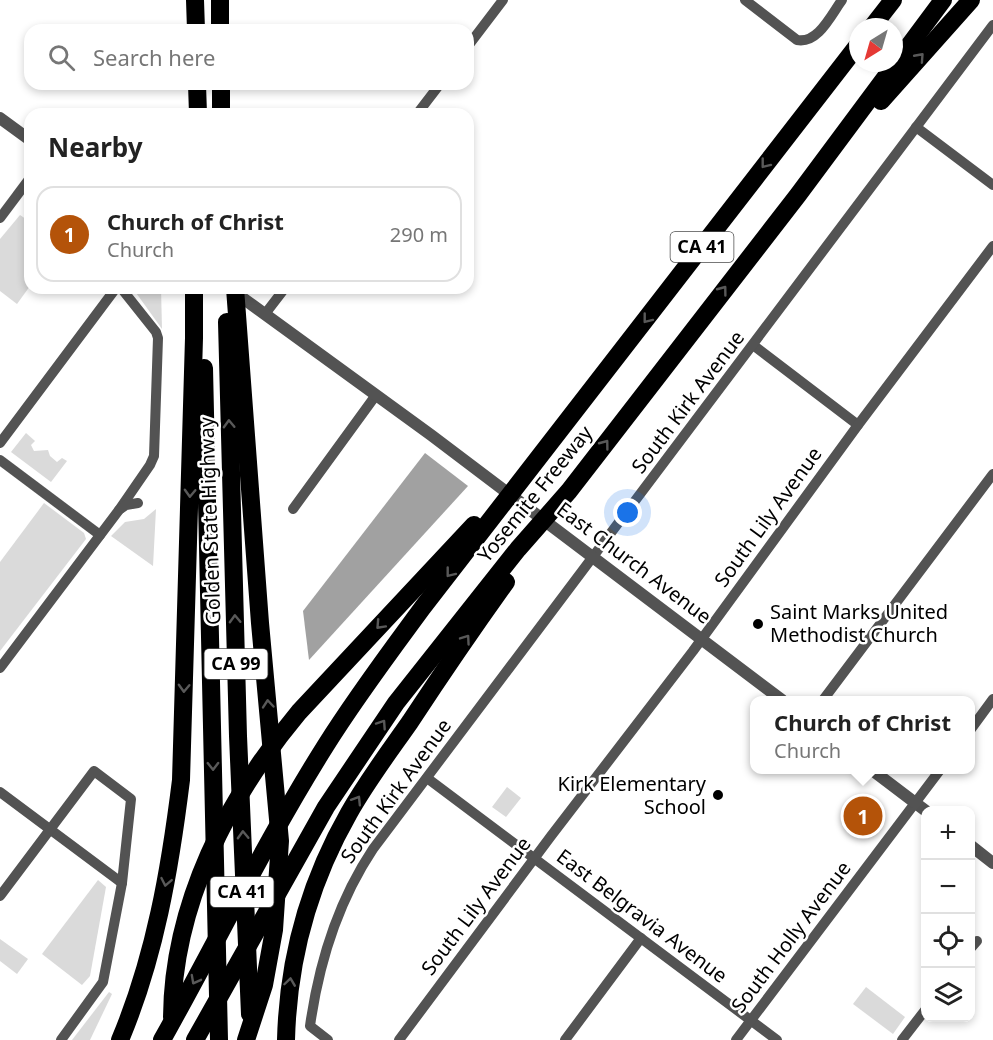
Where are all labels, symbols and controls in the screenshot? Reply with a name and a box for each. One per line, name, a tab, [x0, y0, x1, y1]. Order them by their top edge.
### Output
north arrow	[849, 18, 903, 72]
search box	[24, 24, 474, 90]
icon: search	[45, 41, 78, 74]
text: Search here	[93, 42, 215, 72]
one-way arrow	[913, 53, 924, 64]
text: Nearby	[48, 129, 143, 165]
one-way arrow	[762, 157, 773, 168]
text: Church of Christ	[107, 206, 284, 236]
text: 1	[64, 221, 75, 248]
text: 290 m	[390, 221, 448, 248]
road number: CA 41	[670, 232, 734, 262]
text: Church	[107, 236, 174, 263]
one-way arrow	[716, 285, 727, 296]
one-way arrow	[643, 312, 654, 323]
street label: South Kirk Avenue	[625, 325, 750, 479]
street label: Golden State Highway	[192, 416, 227, 625]
one-way arrow	[223, 419, 236, 428]
street label: Yosemite Freeway	[471, 419, 599, 568]
one-way arrow	[598, 440, 609, 451]
street label: South Lily Avenue	[708, 441, 827, 592]
one-way arrow	[183, 489, 196, 498]
street label: East Church Avenue	[552, 496, 717, 630]
your location	[613, 498, 642, 527]
one-way arrow	[446, 567, 457, 578]
place label: Saint Marks United Methodist Church	[770, 598, 948, 648]
one-way arrow	[229, 614, 241, 623]
marker: Saint Marks United Methodist Church	[751, 617, 765, 631]
one-way arrow	[376, 618, 387, 629]
one-way arrow	[459, 634, 470, 645]
road number: CA 99	[204, 649, 268, 679]
one-way arrow	[178, 684, 191, 693]
popup	[750, 696, 975, 774]
one-way arrow	[261, 700, 274, 709]
text: Church of Christ	[774, 707, 951, 737]
street label: South Kirk Avenue	[334, 713, 457, 868]
one-way arrow	[375, 719, 386, 730]
text: Church	[774, 737, 841, 764]
one-way arrow	[206, 762, 219, 771]
place label: Kirk Elementary School	[558, 770, 707, 820]
marker: Kirk Elementary School	[711, 788, 725, 802]
pin: 1	[844, 794, 882, 838]
one-way arrow	[350, 796, 362, 806]
map controls	[921, 806, 975, 1022]
button: +	[921, 806, 975, 860]
one-way arrow	[236, 830, 249, 839]
street label: South Lily Avenue	[415, 831, 537, 980]
street label: East Belgravia Avenue	[551, 842, 733, 989]
street label: South Holly Avenue	[725, 855, 856, 1018]
button: −	[921, 860, 975, 914]
one-way arrow	[160, 877, 173, 887]
road number: CA 41	[210, 877, 274, 907]
button: locate	[921, 914, 975, 968]
button: layers	[921, 968, 975, 1022]
one-way arrow	[191, 974, 202, 984]
one-way arrow	[284, 977, 296, 986]

